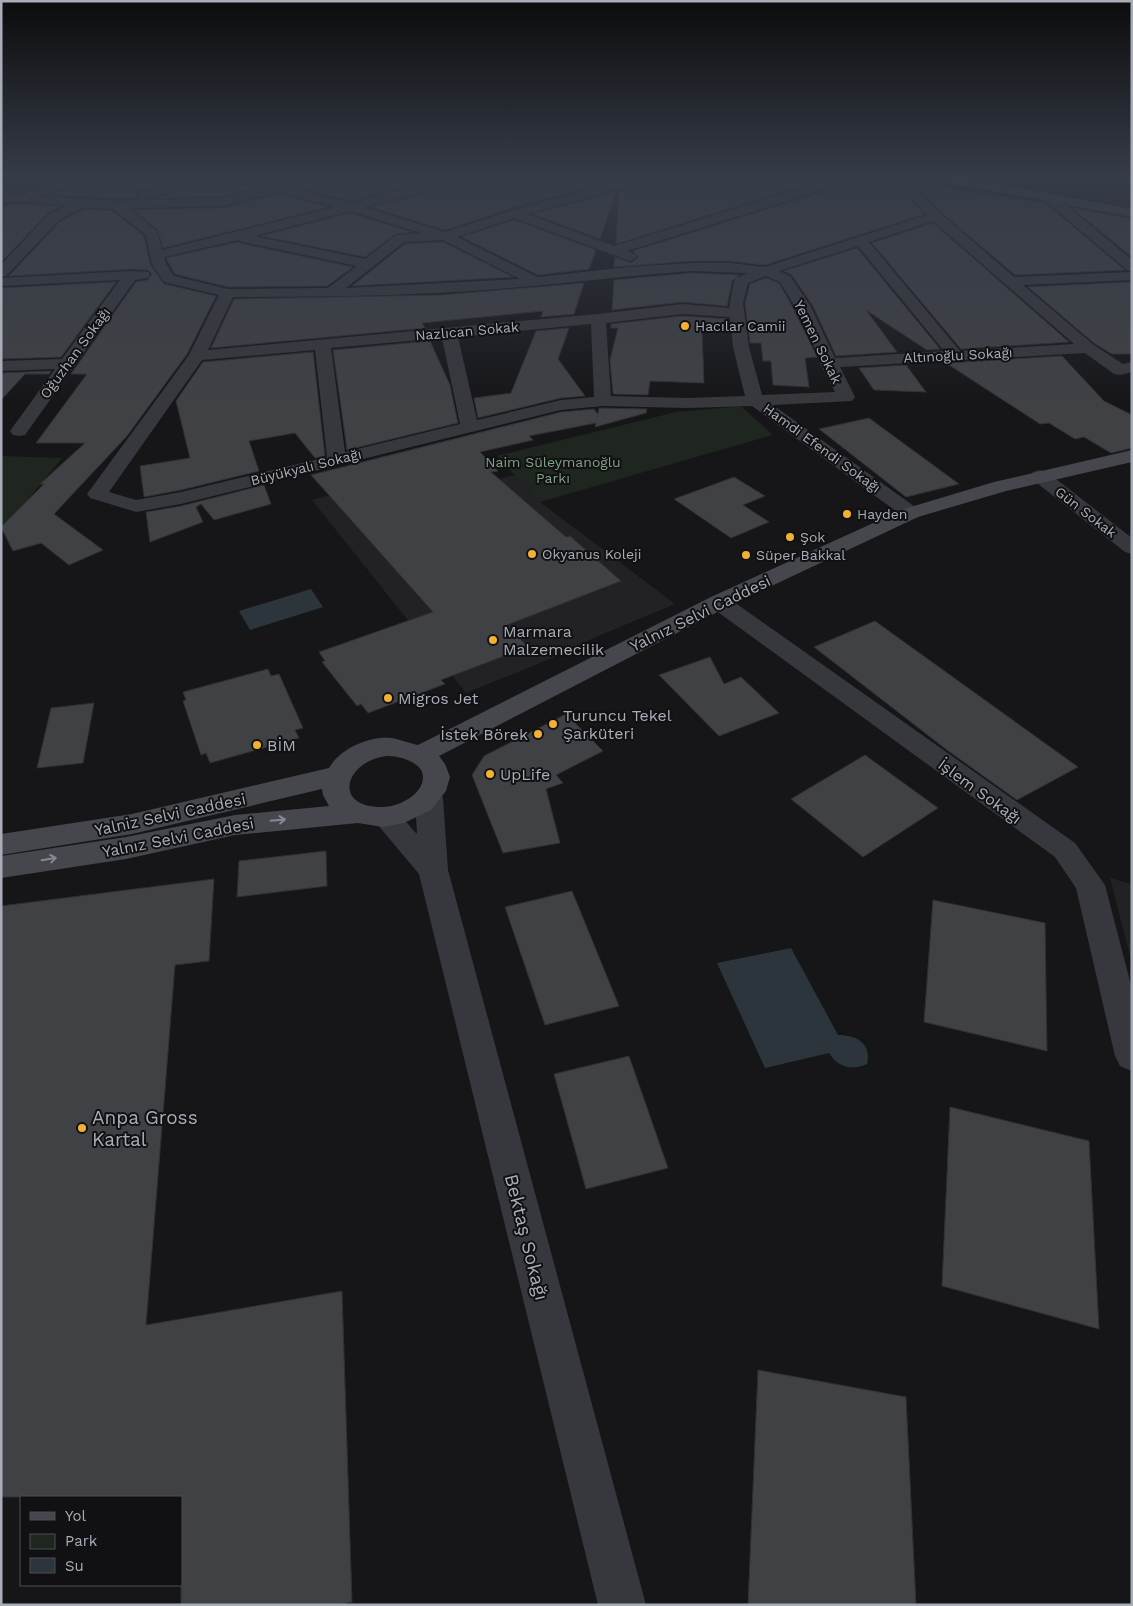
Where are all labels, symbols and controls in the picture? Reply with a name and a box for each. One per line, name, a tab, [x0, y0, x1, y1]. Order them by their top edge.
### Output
street label: Yemen Sokak	[791, 298, 845, 386]
street label: Oğuzhan Sokağı	[37, 304, 113, 402]
place label: Hacılar Camii	[695, 318, 785, 334]
street label: Nazlıcan Sokak	[415, 319, 519, 343]
marker: Hacılar Camii	[679, 320, 691, 332]
street label: Altınoğlu Sokağı	[903, 344, 1013, 366]
street label: Hamdi Efendi Sokağı	[760, 400, 884, 496]
street label: Büyükyalı Sokağı	[249, 445, 363, 489]
park label: Naim Süleymanoğlu Parkı	[485, 454, 621, 486]
street label: Gün Sokak	[1052, 483, 1120, 541]
place label: Hayden	[857, 506, 907, 522]
marker: Hayden	[841, 508, 853, 520]
place label: Şok	[800, 529, 825, 545]
marker: Şok	[784, 531, 796, 543]
place label: Okyanus Koleji	[542, 546, 642, 562]
place label: Süper Bakkal	[756, 547, 846, 563]
marker: Okyanus Koleji	[526, 548, 538, 560]
marker: Süper Bakkal	[740, 549, 752, 561]
street label: Yalnız Selvi Caddesi	[627, 571, 774, 656]
place label: Marmara Malzemecilik	[503, 622, 604, 659]
marker: Marmara Malzemecilik	[487, 634, 499, 646]
place label: Migros Jet	[398, 689, 479, 708]
marker: Migros Jet	[382, 692, 394, 704]
place label: Turuncu Tekel Şarküteri	[563, 706, 672, 743]
marker: Turuncu Tekel Şarküteri	[547, 718, 559, 730]
place label: İstek Börek	[440, 725, 528, 744]
marker: İstek Börek	[532, 728, 544, 740]
place label: BİM	[267, 736, 296, 755]
marker: BİM	[251, 739, 263, 751]
street label: İşlem Sokağı	[934, 755, 1025, 828]
place label: UpLife	[500, 765, 550, 784]
marker: UpLife	[484, 768, 496, 780]
street label: Yalniz Selvi Caddesi	[93, 789, 247, 840]
street label: Yalnız Selvi Caddesi	[101, 813, 255, 862]
one-way arrow	[270, 815, 286, 825]
one-way arrow	[41, 854, 57, 864]
place label: Anpa Gross Kartal	[92, 1106, 198, 1151]
marker: Anpa Gross Kartal	[76, 1122, 88, 1134]
street label: Bektaş Sokağı	[500, 1172, 553, 1303]
legend	[20, 1496, 182, 1586]
text: Yol	[65, 1507, 87, 1525]
text: Park	[65, 1532, 98, 1550]
text: Su	[65, 1557, 84, 1575]

